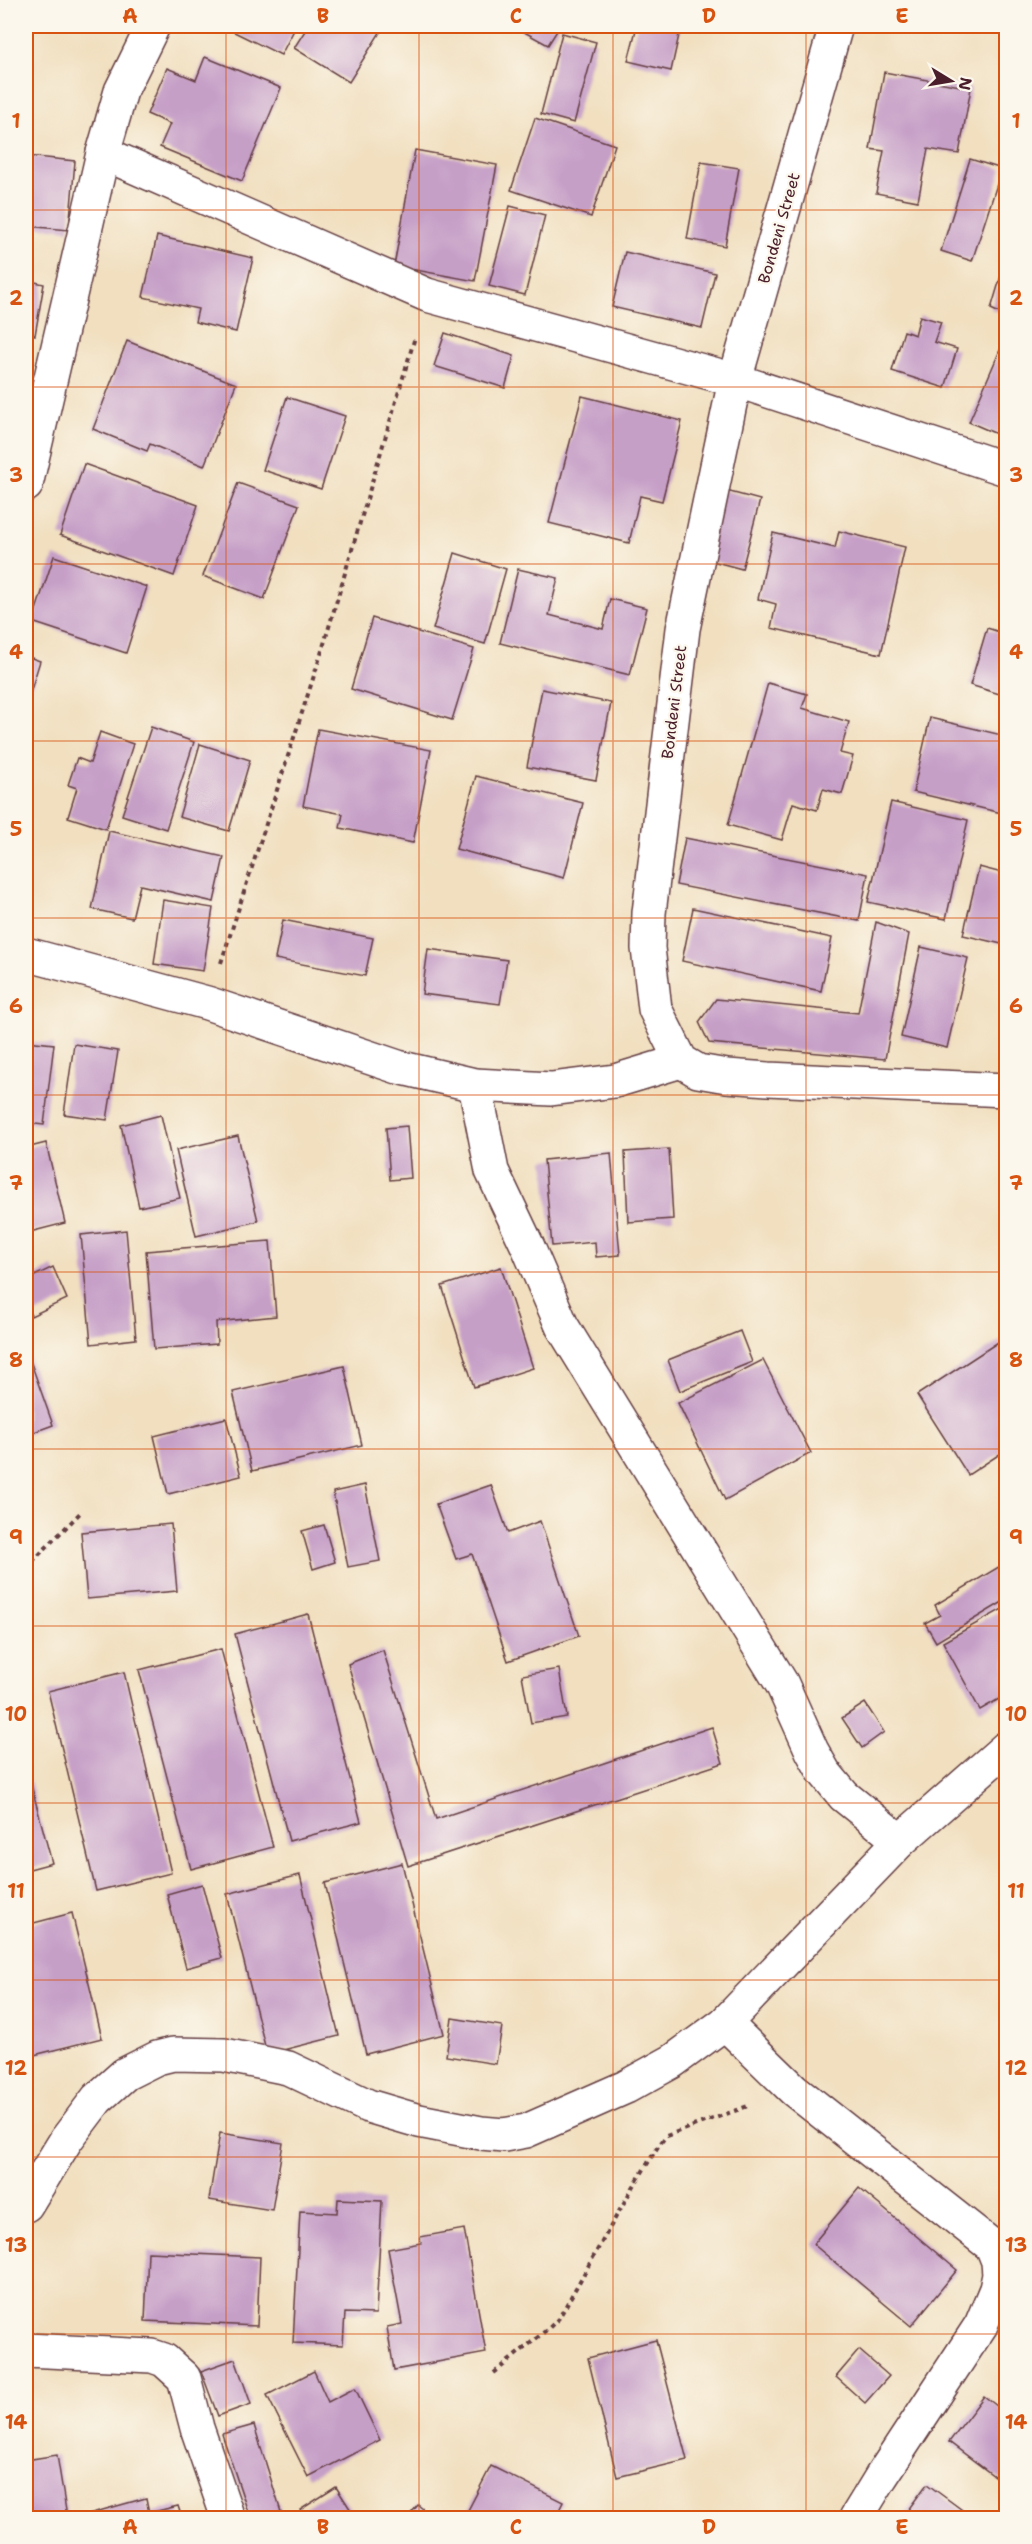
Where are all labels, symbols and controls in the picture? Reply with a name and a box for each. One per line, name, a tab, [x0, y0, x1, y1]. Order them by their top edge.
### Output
text: A	[122, 3, 138, 29]
text: B	[317, 3, 329, 29]
text: C	[510, 3, 522, 29]
text: D	[702, 3, 716, 29]
text: E	[895, 3, 909, 29]
north arrow	[921, 51, 981, 111]
text: N	[954, 76, 977, 92]
text: 1	[11, 108, 21, 134]
text: 1	[1011, 108, 1021, 134]
street label: Bondeni Street	[753, 170, 805, 286]
text: 2	[9, 285, 23, 311]
text: 2	[1009, 285, 1023, 311]
text: 3	[9, 462, 23, 488]
text: 3	[1009, 462, 1023, 488]
text: 4	[9, 639, 23, 665]
text: 4	[1009, 639, 1023, 665]
street label: Bondeni Street	[657, 644, 691, 760]
text: 5	[10, 816, 22, 842]
text: 5	[1010, 816, 1022, 842]
text: 6	[9, 993, 23, 1019]
text: 6	[1009, 993, 1023, 1019]
text: 7	[9, 1170, 23, 1196]
text: 7	[1009, 1170, 1023, 1196]
text: 8	[9, 1347, 23, 1373]
text: 8	[1009, 1347, 1023, 1373]
text: 9	[9, 1524, 23, 1550]
text: 9	[1009, 1524, 1023, 1550]
text: 10	[5, 1701, 27, 1727]
text: 10	[1005, 1701, 1027, 1727]
text: 11	[7, 1878, 25, 1904]
text: 11	[1007, 1878, 1025, 1904]
text: 12	[5, 2055, 27, 2081]
text: 12	[1005, 2055, 1027, 2081]
text: 13	[5, 2232, 27, 2258]
text: 13	[1005, 2232, 1027, 2258]
text: 14	[5, 2409, 27, 2435]
text: 14	[1005, 2409, 1027, 2435]
text: A	[122, 2514, 138, 2540]
text: B	[317, 2514, 329, 2540]
text: C	[510, 2514, 522, 2540]
text: D	[702, 2514, 716, 2540]
text: E	[895, 2514, 909, 2540]

